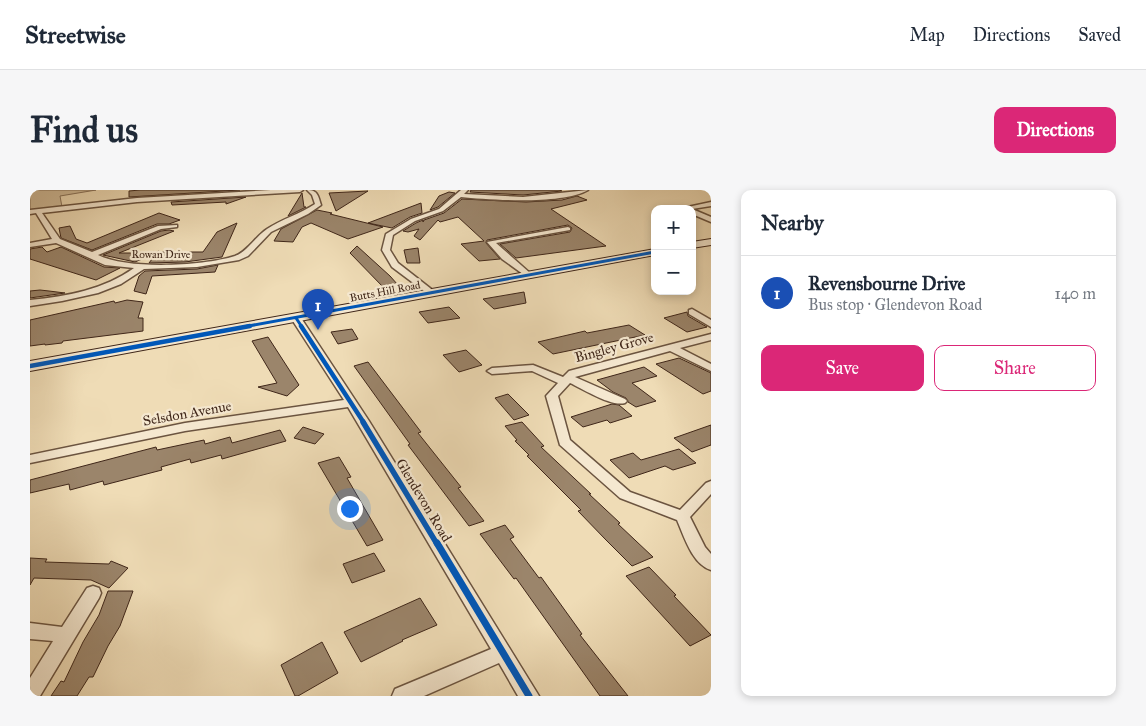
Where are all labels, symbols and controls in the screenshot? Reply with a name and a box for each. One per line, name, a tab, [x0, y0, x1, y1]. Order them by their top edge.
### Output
text: Streetwise	[25, 20, 126, 50]
text: Map	[909, 24, 945, 46]
text: Directions	[973, 24, 1050, 46]
text: Saved	[1078, 24, 1121, 46]
button: Directions	[994, 107, 1116, 153]
text: Find us	[30, 109, 138, 152]
map controls	[651, 205, 696, 295]
button: +	[651, 205, 696, 250]
text: Nearby	[761, 210, 824, 236]
street label: Rowan Drive	[132, 248, 191, 261]
button: −	[651, 250, 696, 295]
text: Revensbourne Drive	[808, 272, 966, 295]
street label: Butts Hill Road	[349, 278, 422, 305]
text: 1	[774, 284, 780, 303]
text: 140 m	[1055, 284, 1096, 303]
pin: 1	[302, 289, 334, 330]
text: Bus stop · Glendevon Road	[808, 295, 982, 314]
street label: Bingley Grove	[573, 329, 656, 366]
button: Save	[761, 345, 924, 391]
button: Share	[934, 345, 1096, 391]
street label: Selsdon Avenue	[141, 397, 233, 430]
street label: Glendevon Road	[392, 455, 455, 545]
your location	[337, 496, 363, 522]

